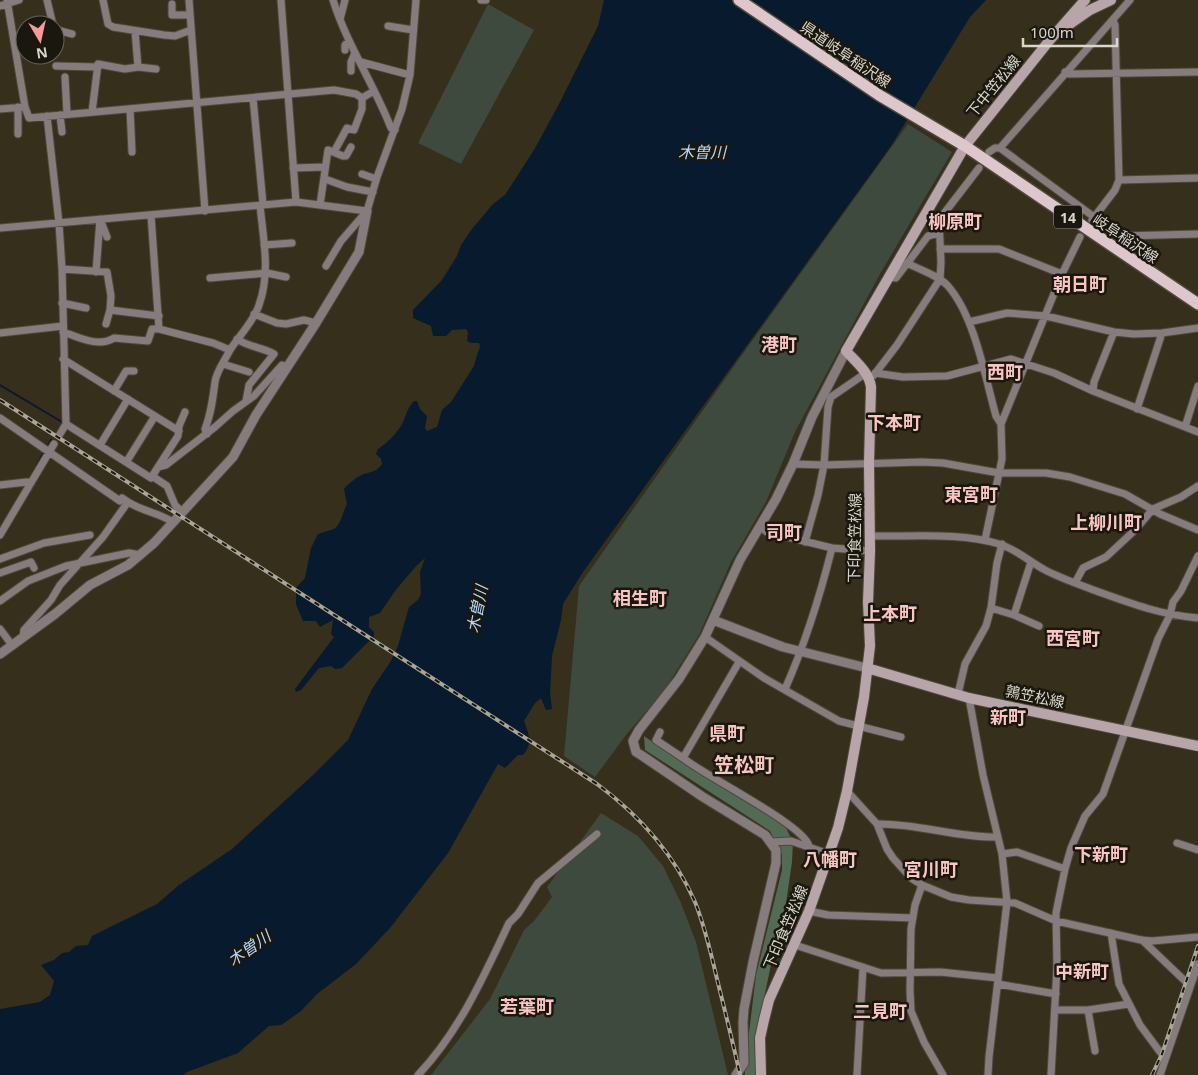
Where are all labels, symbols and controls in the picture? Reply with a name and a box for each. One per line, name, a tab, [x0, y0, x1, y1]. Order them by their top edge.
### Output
north arrow	[15, 15, 65, 65]
scale bar	[1023, 15, 1117, 47]
street label: 県道岐阜稲沢線	[797, 16, 895, 92]
text: 100 m	[1030, 22, 1074, 42]
text: N	[35, 43, 49, 64]
street label: 下中笠松線	[962, 51, 1024, 121]
water label: 木曽川	[678, 141, 728, 163]
road number: 14	[1054, 206, 1082, 228]
district label: 柳原町	[928, 209, 982, 233]
street label: 岐阜稲沢線	[1089, 209, 1163, 267]
district label: 朝日町	[1053, 272, 1107, 296]
district label: 港町	[761, 332, 797, 356]
district label: 西町	[987, 360, 1023, 384]
district label: 下本町	[867, 410, 921, 434]
district label: 東宮町	[944, 482, 998, 506]
street label: 下印食笠松線	[843, 493, 865, 583]
district label: 上柳川町	[1070, 510, 1142, 534]
district label: 司町	[766, 520, 802, 544]
water label: 木曽川	[462, 581, 493, 635]
district label: 相生町	[613, 586, 667, 610]
district label: 上本町	[863, 601, 917, 625]
district label: 西宮町	[1046, 626, 1100, 650]
street label: 鶉笠松線	[1004, 680, 1066, 712]
district label: 新町	[990, 705, 1026, 729]
district label: 県町	[709, 721, 745, 745]
district label: 笠松町	[714, 751, 774, 778]
district label: 下新町	[1074, 842, 1128, 866]
district label: 八幡町	[803, 847, 857, 871]
district label: 宮川町	[904, 857, 958, 881]
street label: 下印食笠松線	[758, 882, 812, 972]
water label: 木曽川	[223, 924, 277, 971]
district label: 中新町	[1055, 959, 1109, 983]
district label: 若葉町	[500, 994, 554, 1018]
district label: 二見町	[853, 999, 907, 1023]

